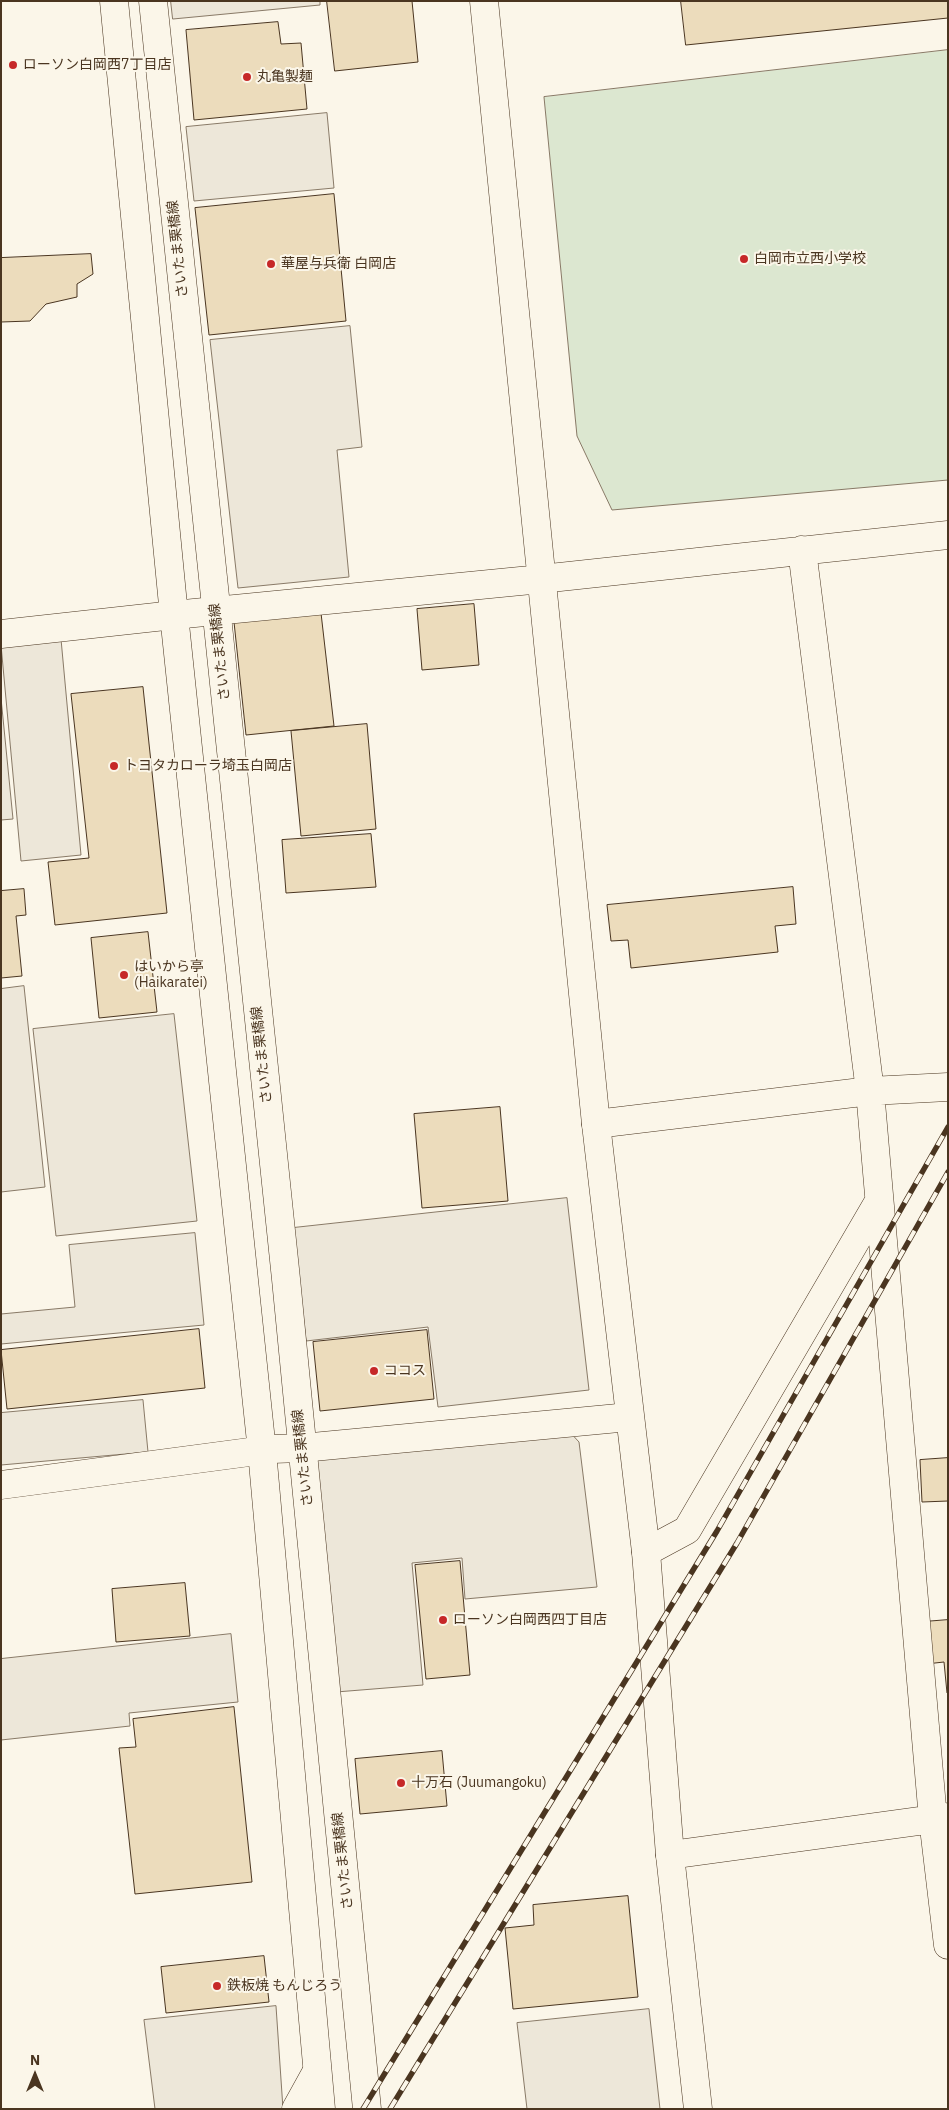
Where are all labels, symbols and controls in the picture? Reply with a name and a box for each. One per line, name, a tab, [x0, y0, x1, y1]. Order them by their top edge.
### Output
place label: ローソン白岡西7丁目店	[23, 57, 171, 73]
marker: ローソン白岡西7丁目店	[7, 59, 19, 71]
place label: 丸亀製麺	[257, 69, 313, 85]
marker: 丸亀製麺	[241, 71, 253, 83]
street label: さいたま栗橋線	[165, 199, 191, 299]
place label: 白岡市立西小学校	[754, 251, 866, 267]
marker: 白岡市立西小学校	[738, 253, 750, 265]
place label: 華屋与兵衛 白岡店	[281, 256, 396, 272]
marker: 華屋与兵衛 白岡店	[265, 258, 277, 270]
street label: さいたま栗橋線	[207, 602, 233, 702]
place label: トヨタカローラ埼玉白岡店	[124, 758, 292, 774]
marker: トヨタカローラ埼玉白岡店	[108, 760, 120, 772]
place label: はいから亭 (Haikaratei)	[134, 959, 208, 992]
marker: はいから亭 (Haikaratei)	[118, 969, 130, 981]
street label: さいたま栗橋線	[249, 1005, 275, 1105]
place label: ココス	[384, 1363, 426, 1379]
marker: ココス	[368, 1365, 380, 1377]
street label: さいたま栗橋線	[290, 1408, 316, 1508]
place label: ローソン白岡西四丁目店	[453, 1612, 607, 1628]
marker: ローソン白岡西四丁目店	[437, 1614, 449, 1626]
place label: 十万石 (Juumangoku)	[411, 1775, 547, 1791]
marker: 十万石 (Juumangoku)	[395, 1777, 407, 1789]
street label: さいたま栗橋線	[330, 1811, 356, 1911]
place label: 鉄板焼 もんじろう	[227, 1978, 342, 1994]
marker: 鉄板焼 もんじろう	[211, 1980, 223, 1992]
north arrow	[10, 2050, 60, 2100]
text: N	[30, 2051, 40, 2069]

